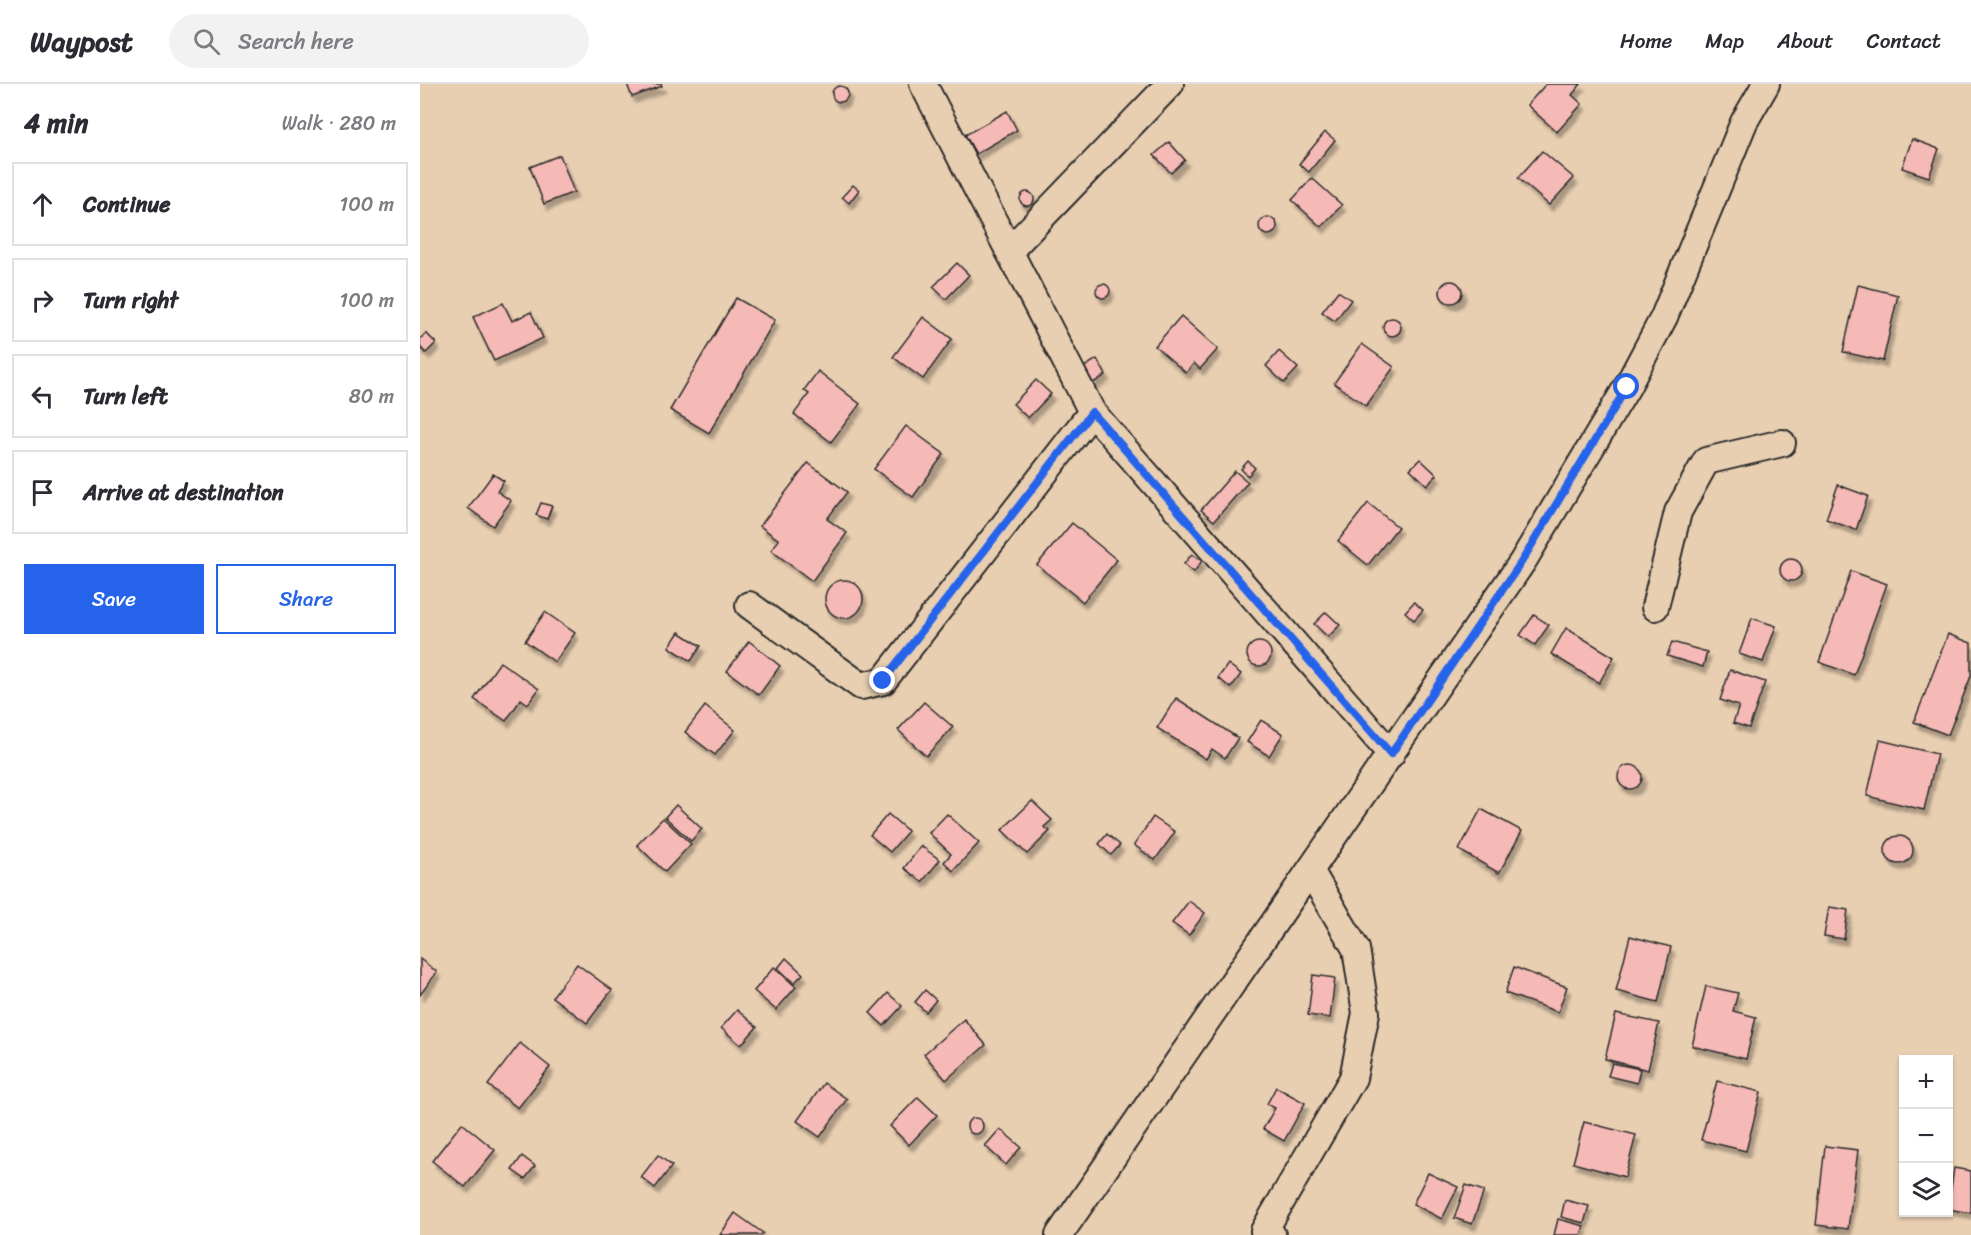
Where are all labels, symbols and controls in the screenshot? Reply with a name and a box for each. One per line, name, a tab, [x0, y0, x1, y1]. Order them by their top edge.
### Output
search box	[169, 14, 589, 68]
text: Waypost	[30, 17, 133, 66]
text: Search here	[238, 22, 354, 61]
text: Home	[1620, 22, 1672, 60]
text: Map	[1705, 22, 1744, 60]
text: About	[1777, 22, 1834, 60]
text: Contact	[1867, 22, 1941, 60]
icon: search	[190, 25, 223, 58]
text: 4 min	[24, 100, 88, 146]
text: Walk · 280 m	[282, 106, 396, 141]
text: Continue	[83, 185, 171, 224]
text: 100 m	[340, 187, 394, 222]
icon: ahead	[26, 188, 59, 221]
text: Turn right	[83, 281, 178, 320]
text: 100 m	[340, 283, 394, 318]
icon: right	[26, 284, 59, 317]
route start	[1613, 373, 1639, 399]
text: Turn left	[83, 377, 168, 416]
text: 80 m	[349, 379, 394, 414]
icon: left	[26, 380, 59, 413]
text: Arrive at destination	[83, 473, 284, 512]
icon: arrive	[26, 476, 59, 509]
button: Save	[24, 564, 204, 634]
button: Share	[216, 564, 396, 634]
route end	[869, 667, 895, 693]
map controls	[1899, 1055, 1953, 1217]
button: +	[1899, 1055, 1953, 1109]
button: −	[1899, 1109, 1953, 1163]
button: layers	[1899, 1163, 1953, 1217]

